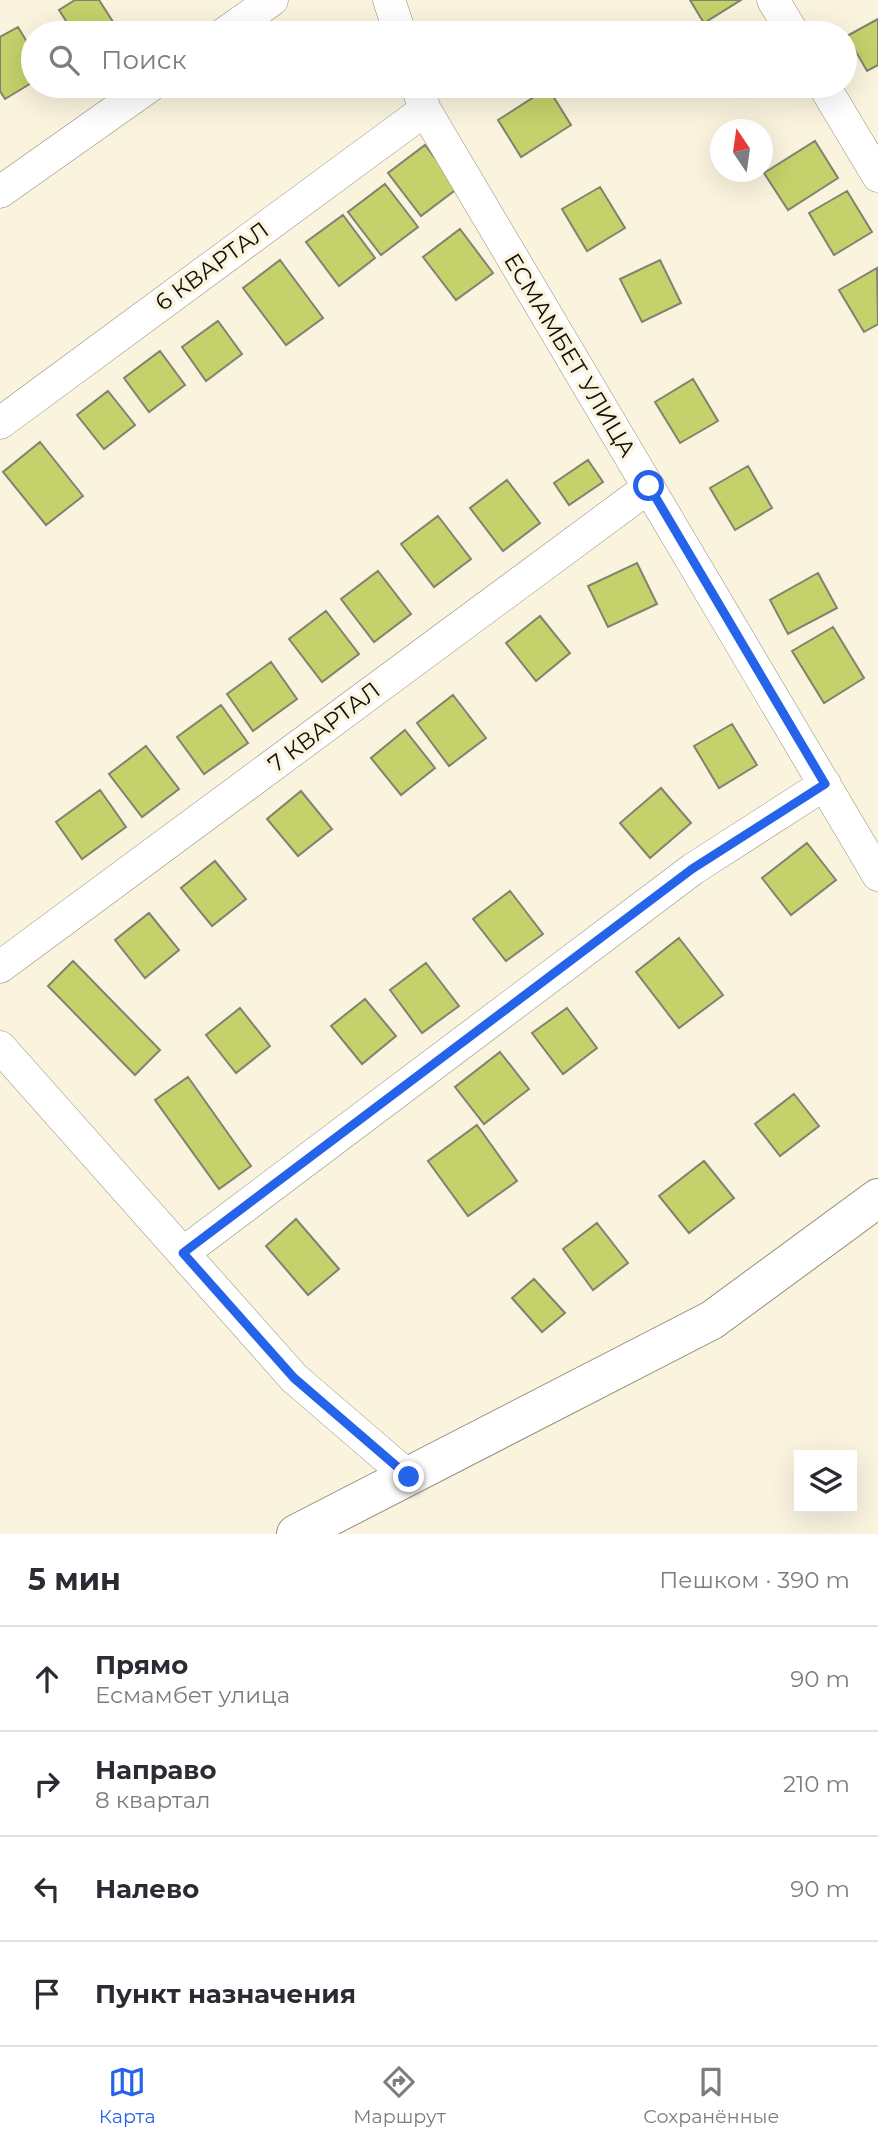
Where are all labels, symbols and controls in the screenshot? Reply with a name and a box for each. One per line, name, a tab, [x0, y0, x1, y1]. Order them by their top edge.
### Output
search box	[21, 21, 857, 98]
icon: search	[45, 41, 83, 79]
text: Поиск	[101, 44, 187, 76]
north arrow	[710, 119, 773, 182]
street label: 6 КВАРТАЛ	[150, 216, 274, 316]
street label: ЕСМАМБЕТ УЛИЦА	[498, 248, 642, 462]
route start	[633, 470, 664, 501]
street label: 7 КВАРТАЛ	[263, 676, 385, 778]
map controls	[794, 1450, 857, 1513]
button: layers	[794, 1450, 857, 1513]
route end	[393, 1461, 424, 1492]
text: 5 мин	[28, 1561, 121, 1598]
text: Пешком · 390 m	[659, 1566, 850, 1594]
text: Прямо	[95, 1649, 188, 1681]
icon: ahead	[28, 1660, 66, 1698]
text: 90 m	[790, 1665, 850, 1693]
text: Есмамбет улица	[95, 1681, 290, 1709]
text: Направо	[95, 1754, 216, 1786]
icon: right	[28, 1765, 66, 1803]
text: 210 m	[783, 1770, 850, 1798]
text: 8 квартал	[95, 1786, 211, 1814]
icon: left	[28, 1870, 66, 1908]
text: Налево	[95, 1873, 199, 1905]
text: 90 m	[790, 1875, 850, 1903]
icon: arrive	[28, 1975, 66, 2013]
text: Пункт назначения	[95, 1978, 356, 2010]
tab: Карта	[99, 2063, 156, 2128]
tab: Маршрут	[353, 2063, 446, 2128]
tab: Сохранённые	[643, 2063, 779, 2128]

